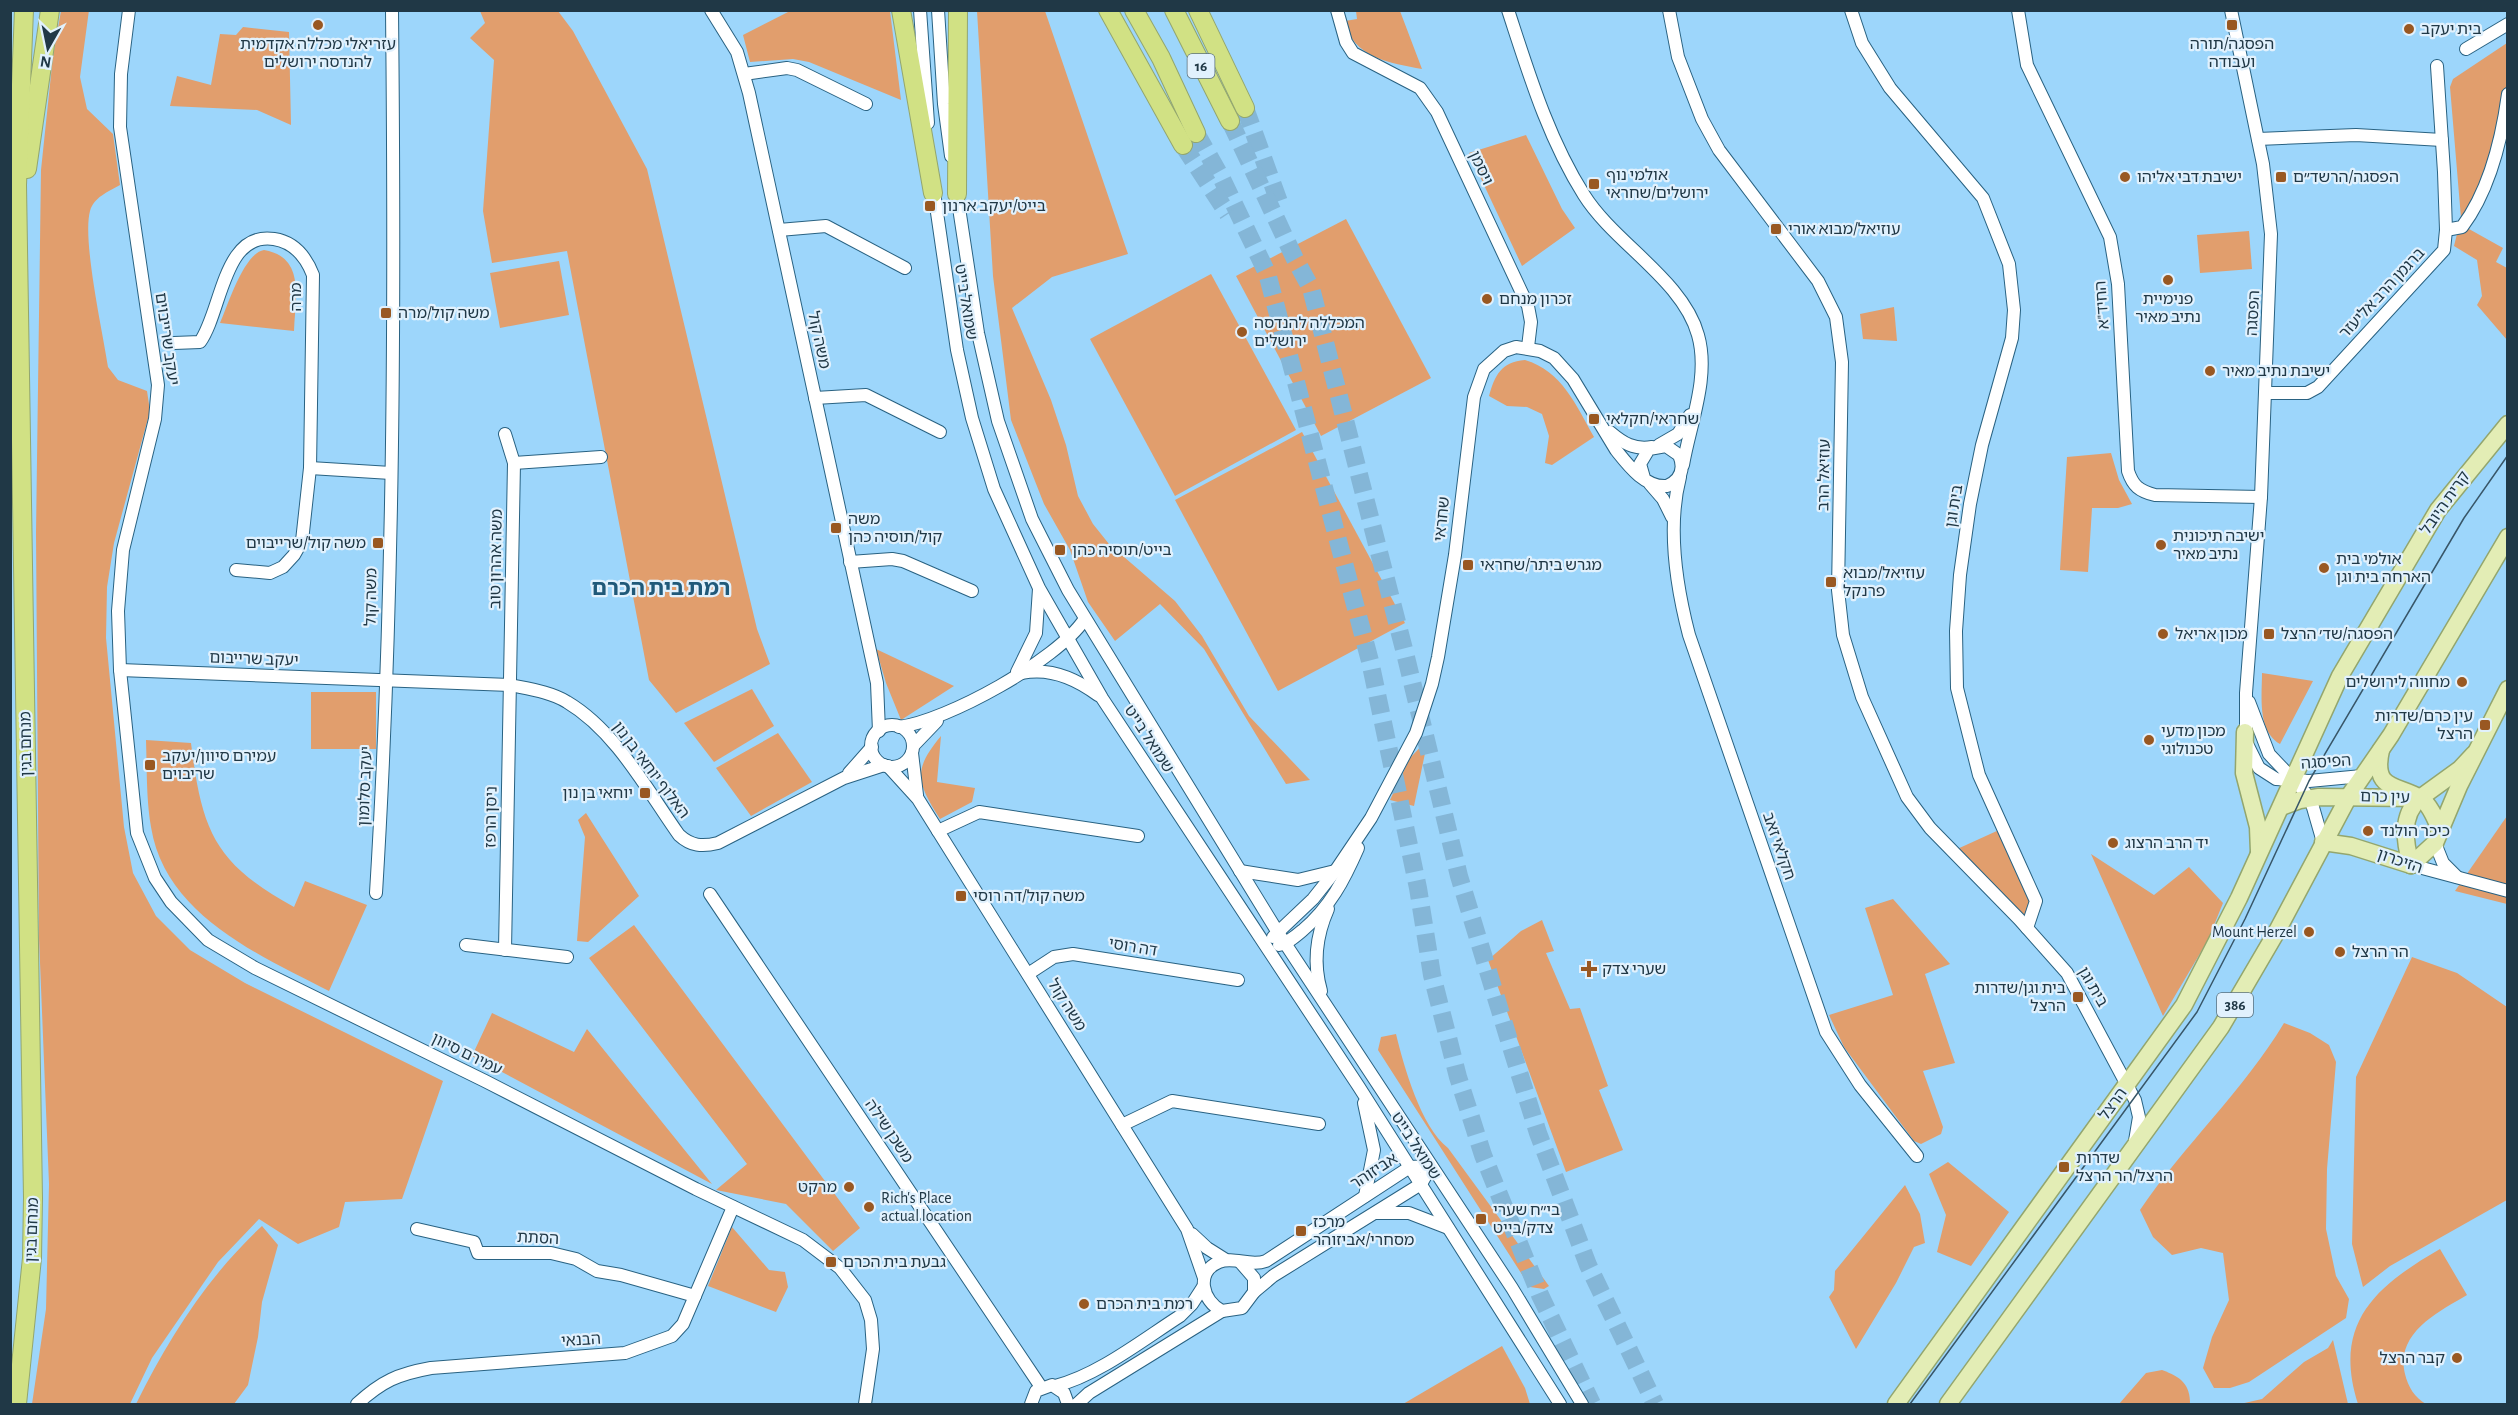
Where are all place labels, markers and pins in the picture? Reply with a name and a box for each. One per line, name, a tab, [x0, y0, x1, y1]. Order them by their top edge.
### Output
marker: עזריאלי מכללה אקדמית להנדסה ירושלים	[311, 18, 325, 32]
marker: הפסגה/תורה ועבודה	[2225, 18, 2239, 32]
place label: בית יעקב	[2421, 21, 2482, 37]
marker: בית יעקב	[2402, 22, 2416, 36]
place label: עזריאלי מכללה אקדמית להנדסה ירושלים	[240, 36, 396, 70]
place label: הפסגה/תורה ועבודה	[2190, 36, 2274, 70]
place label: אולמי נוף ירושלים/שחראי	[1606, 167, 1709, 201]
place label: ישיבת דבי אליהו	[2137, 169, 2242, 185]
place label: הפסגה/הרשד״ם	[2293, 169, 2399, 185]
marker: ישיבת דבי אליהו	[2118, 170, 2132, 184]
marker: הפסגה/הרשד״ם	[2274, 170, 2288, 184]
marker: אולמי נוף ירושלים/שחראי	[1587, 177, 1601, 191]
place label: בייט/יעקב ארנון	[942, 198, 1046, 214]
marker: בייט/יעקב ארנון	[923, 199, 937, 213]
place label: עוזיאל/מבוא אורי	[1788, 221, 1900, 237]
marker: עוזיאל/מבוא אורי	[1769, 222, 1783, 236]
marker: פנימיית נתיב מאיר	[2161, 273, 2175, 287]
place label: זכרון מנחם	[1499, 291, 1572, 307]
place label: פנימיית נתיב מאיר	[2135, 291, 2201, 325]
marker: זכרון מנחם	[1480, 292, 1494, 306]
place label: משה קול/מרה	[398, 305, 490, 321]
marker: משה קול/מרה	[379, 306, 393, 320]
place label: המכללה להנדסה ירושלים	[1254, 315, 1365, 349]
marker: המכללה להנדסה ירושלים	[1235, 325, 1249, 339]
place label: ישיבת נתיב מאיר	[2222, 363, 2330, 379]
marker: ישיבת נתיב מאיר	[2203, 364, 2217, 378]
place label: שחראי/חקלאי	[1606, 411, 1699, 427]
marker: שחראי/חקלאי	[1587, 412, 1601, 426]
place label: משה קול/תוסיה כהן	[848, 511, 942, 545]
marker: משה קול/תוסיה כהן	[829, 521, 843, 535]
place label: ישיבה תיכונית נתיב מאיר	[2173, 528, 2265, 562]
place label: משה קול/שרייבוים	[246, 535, 366, 551]
marker: משה קול/שרייבוים	[371, 536, 385, 550]
marker: ישיבה תיכונית נתיב מאיר	[2154, 538, 2168, 552]
place label: בייט/תוסיה כהן	[1072, 542, 1172, 558]
marker: בייט/תוסיה כהן	[1053, 543, 1067, 557]
place label: אולמי בית הארחה בית וגן	[2336, 551, 2431, 585]
place label: מגרש ביתר/שחראי	[1480, 557, 1602, 573]
marker: מגרש ביתר/שחראי	[1461, 558, 1475, 572]
marker: אולמי בית הארחה בית וגן	[2317, 561, 2331, 575]
place label: עוזיאל/מבוא פרנקל	[1843, 565, 1925, 599]
marker: עוזיאל/מבוא פרנקל	[1824, 575, 1838, 589]
place label: מכון אריאל	[2175, 626, 2248, 642]
place label: הפסגה/שד׳ הרצל	[2281, 626, 2393, 642]
marker: מכון אריאל	[2156, 627, 2170, 641]
marker: הפסגה/שד׳ הרצל	[2262, 627, 2276, 641]
place label: מחווה לירושלים	[2345, 674, 2450, 690]
marker: מחווה לירושלים	[2455, 675, 2469, 689]
place label: עין כרם/שדרות הרצל	[2375, 708, 2473, 742]
marker: עין כרם/שדרות הרצל	[2478, 718, 2492, 732]
place label: מכון מדעי טכנולוגי	[2161, 723, 2226, 757]
marker: מכון מדעי טכנולוגי	[2142, 733, 2156, 747]
place label: עמירם סיוון/יעקב שריבוים	[162, 748, 276, 782]
marker: עמירם סיוון/יעקב שריבוים	[143, 758, 157, 772]
place label: יוחאי בן נון	[563, 785, 633, 801]
marker: יוחאי בן נון	[638, 786, 652, 800]
place label: כיכר הולנד	[2380, 823, 2450, 839]
marker: כיכר הולנד	[2361, 824, 2375, 838]
place label: יד הרב הרצוג	[2125, 835, 2209, 851]
marker: יד הרב הרצוג	[2106, 836, 2120, 850]
place label: משה קול/דה רוסי	[973, 888, 1085, 904]
marker: משה קול/דה רוסי	[954, 889, 968, 903]
place label: Mount Herzel	[2212, 924, 2297, 940]
marker: Mount Herzel	[2302, 925, 2316, 939]
place label: הר הרצל	[2352, 944, 2409, 960]
marker: הר הרצל	[2333, 945, 2347, 959]
marker: שערי צדק	[1580, 960, 1598, 978]
place label: שערי צדק	[1602, 961, 1666, 977]
place label: בית וגן/שדרות הרצל	[1974, 980, 2066, 1014]
marker: בית וגן/שדרות הרצל	[2071, 990, 2085, 1004]
place label: שדרות הרצל/הר הרצל	[2076, 1150, 2173, 1184]
marker: שדרות הרצל/הר הרצל	[2057, 1160, 2071, 1174]
place label: מרקט	[798, 1179, 837, 1195]
marker: מרקט	[842, 1180, 856, 1194]
place label: Rich's Place actual location	[881, 1190, 972, 1224]
marker: Rich's Place actual location	[862, 1200, 876, 1214]
place label: בי״ח שערי צדק/בייט	[1493, 1202, 1560, 1236]
marker: בי״ח שערי צדק/בייט	[1474, 1212, 1488, 1226]
place label: מרכז מסחרי/אביזוהר	[1313, 1214, 1414, 1248]
marker: מרכז מסחרי/אביזוהר	[1294, 1224, 1308, 1238]
place label: גבעת בית הכרם	[843, 1254, 946, 1270]
marker: גבעת בית הכרם	[824, 1255, 838, 1269]
place label: רמת בית הכרם	[1096, 1296, 1193, 1312]
marker: רמת בית הכרם	[1077, 1297, 1091, 1311]
place label: קבר הרצל	[2380, 1350, 2445, 1366]
marker: קבר הרצל	[2450, 1351, 2464, 1365]

